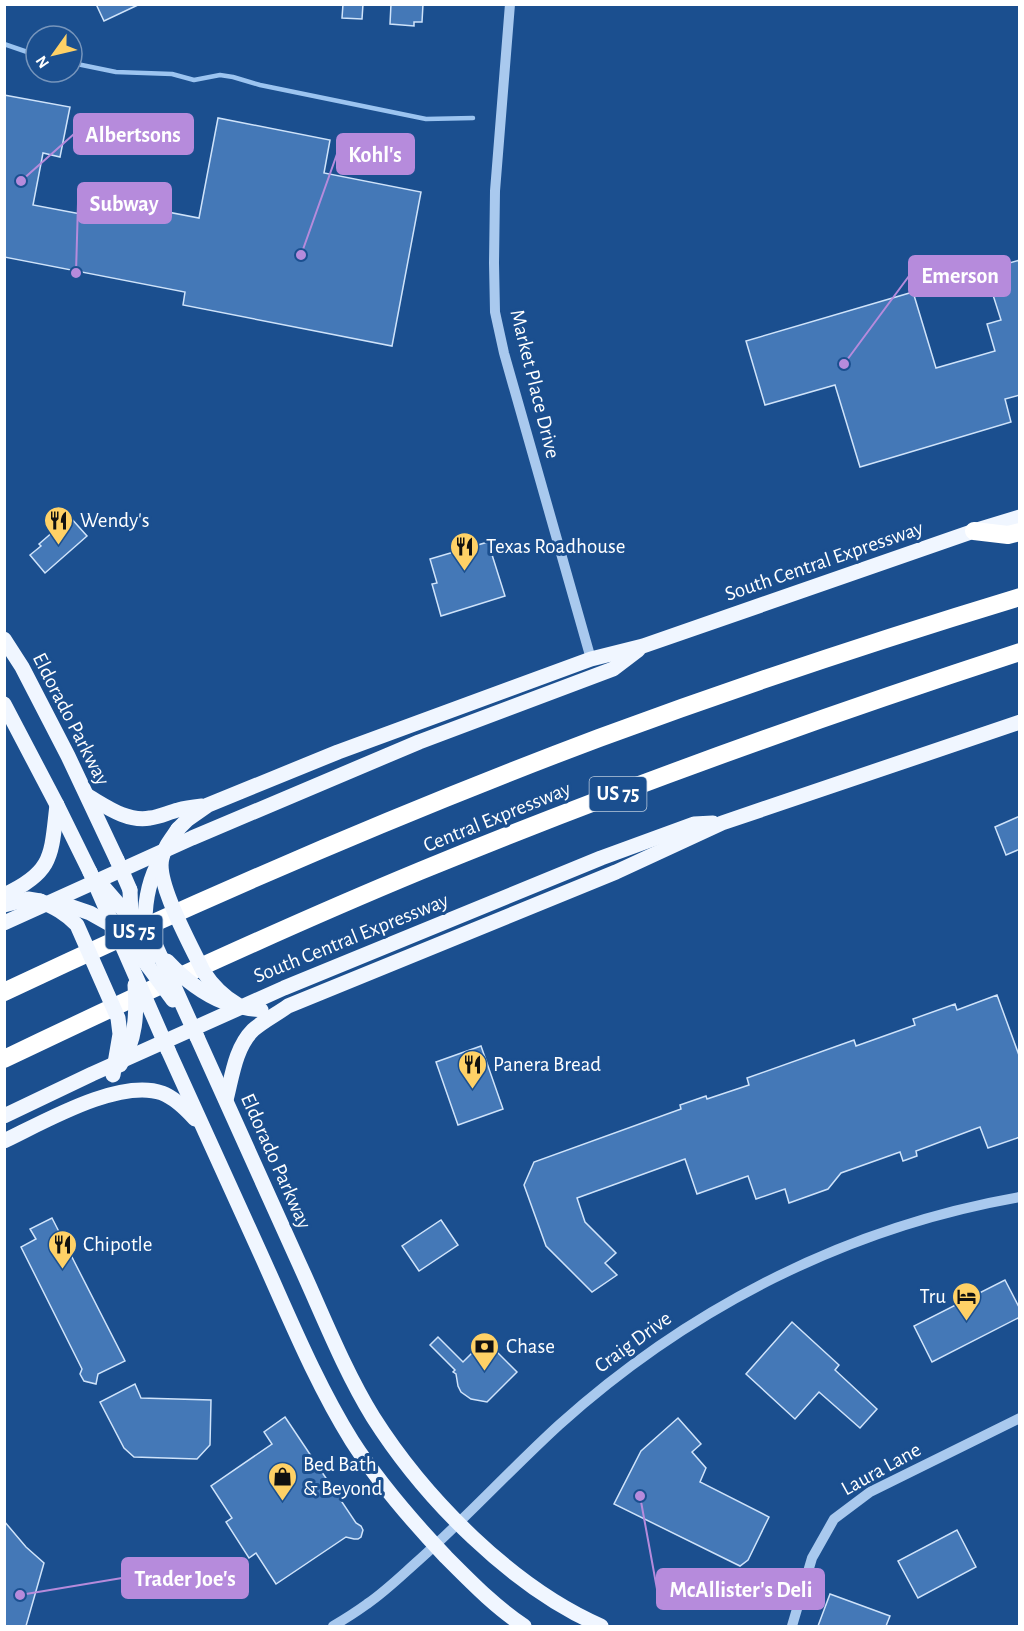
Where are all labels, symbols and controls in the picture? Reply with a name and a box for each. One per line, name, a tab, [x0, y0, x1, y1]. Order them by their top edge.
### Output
north arrow	[24, 24, 84, 84]
text: N	[33, 53, 52, 71]
callout: Albertsons	[74, 114, 193, 154]
text: Albertsons	[85, 124, 181, 146]
callout: Kohl's	[337, 134, 414, 174]
text: Kohl's	[348, 144, 402, 166]
callout: Subway	[78, 183, 171, 223]
text: Subway	[89, 193, 159, 216]
callout: Emerson	[909, 256, 1010, 296]
text: Emerson	[921, 265, 999, 287]
street label: Market Place Drive	[506, 307, 564, 461]
restaurant icon: Wendy's	[43, 504, 75, 546]
place label: Wendy's	[80, 510, 149, 531]
street label: South Central Expressway	[722, 517, 926, 605]
restaurant icon: Texas Roadhouse	[449, 530, 481, 572]
place label: Texas Roadhouse	[486, 536, 625, 557]
street label: Eldorado Parkway	[29, 649, 113, 789]
road number: US 75	[590, 777, 646, 811]
street label: Central Expressway	[420, 778, 574, 856]
street label: South Central Expressway	[251, 889, 451, 987]
road number: US 75	[106, 915, 162, 949]
restaurant icon: Panera Bread	[456, 1048, 488, 1090]
place label: Panera Bread	[493, 1054, 601, 1075]
street label: Eldorado Parkway	[237, 1090, 315, 1232]
restaurant icon: Chipotle	[46, 1228, 78, 1270]
place label: Chipotle	[83, 1234, 153, 1255]
hotel icon: Tru	[951, 1280, 983, 1322]
place label: Tru	[920, 1286, 946, 1307]
street label: Craig Drive	[591, 1307, 675, 1377]
bank icon: Chase	[469, 1330, 501, 1372]
place label: Chase	[506, 1336, 555, 1357]
street label: Laura Lane	[838, 1439, 924, 1499]
place label: Bed Bath & Beyond	[303, 1454, 382, 1499]
shop icon: Bed Bath & Beyond	[266, 1460, 298, 1502]
callout: Trader Joe's	[122, 1558, 248, 1598]
text: Trader Joe's	[134, 1568, 236, 1590]
callout: McAllister's Deli	[657, 1569, 824, 1609]
text: McAllister's Deli	[670, 1579, 812, 1601]

